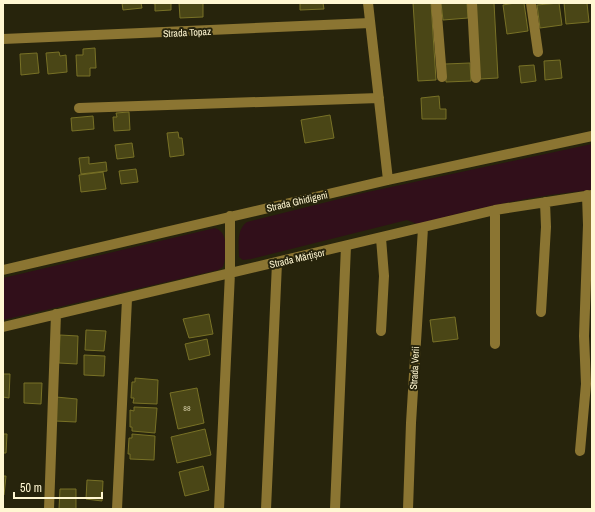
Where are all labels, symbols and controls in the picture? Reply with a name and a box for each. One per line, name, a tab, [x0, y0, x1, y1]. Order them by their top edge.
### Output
street label: Strada Topaz	[163, 25, 211, 40]
street label: Strada Ghidigeni	[265, 188, 329, 215]
street label: Strada Mărțișor	[268, 246, 326, 271]
street label: Strada Verii	[407, 346, 422, 390]
house number: 88	[183, 403, 191, 413]
scale bar	[14, 474, 102, 500]
text: 50 m	[20, 480, 42, 496]

